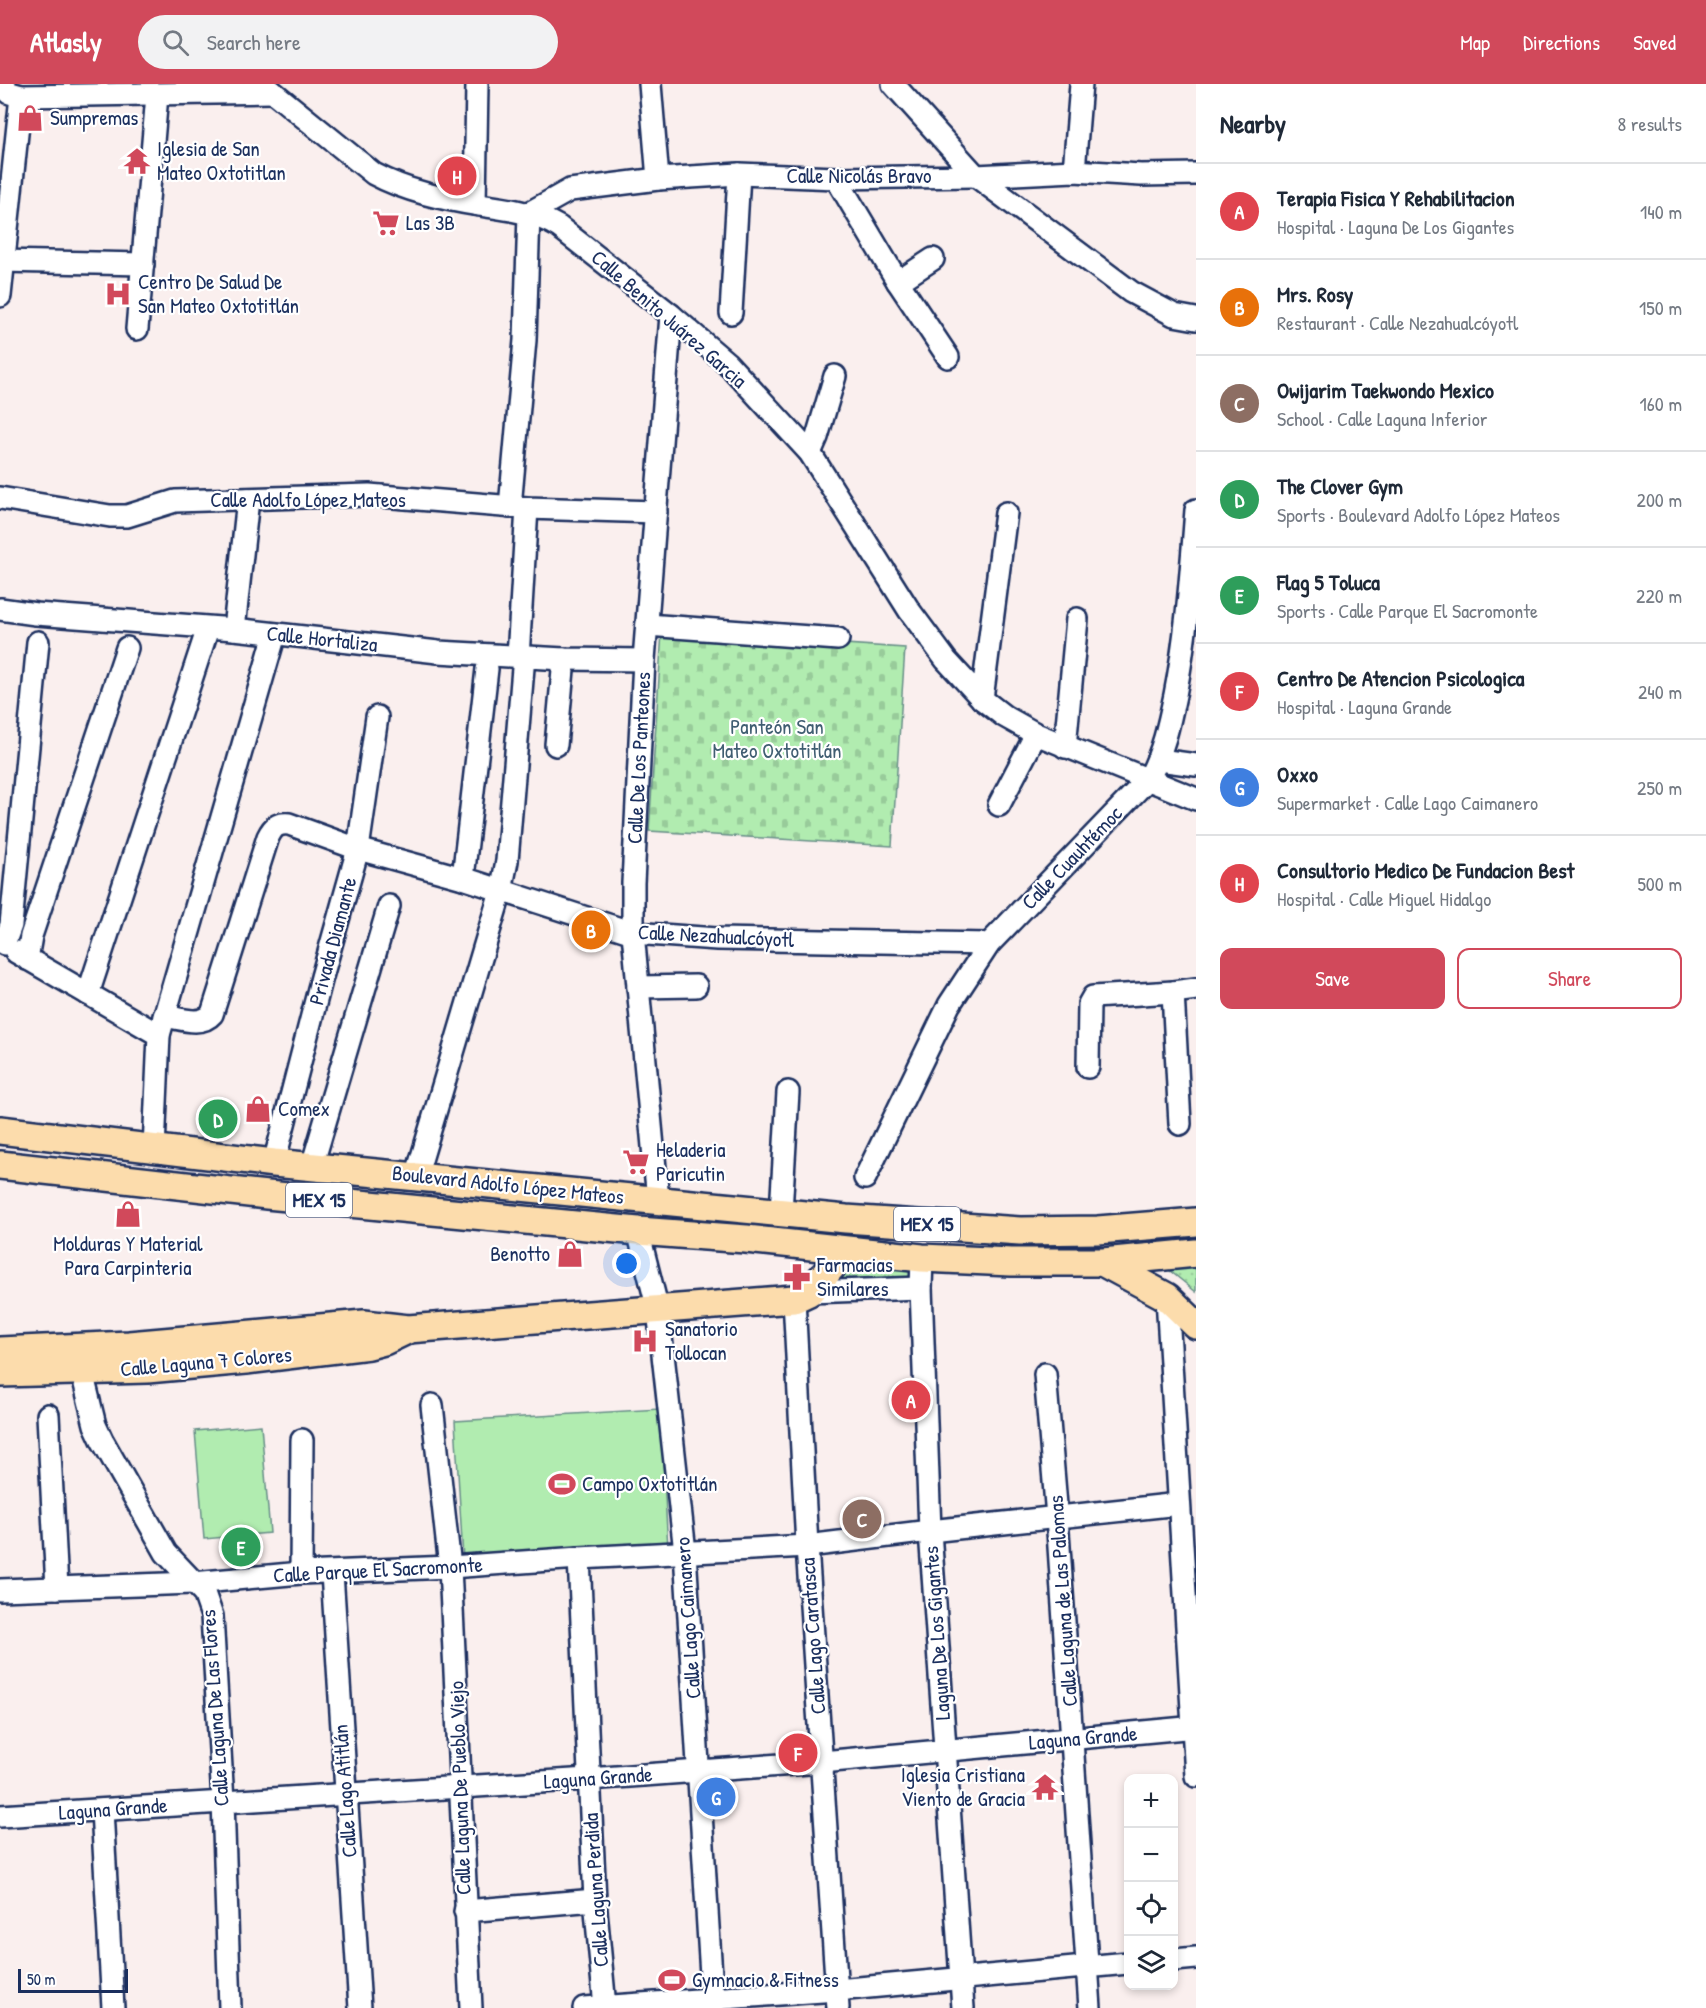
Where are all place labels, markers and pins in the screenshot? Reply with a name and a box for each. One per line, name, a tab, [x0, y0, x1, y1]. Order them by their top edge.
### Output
shop icon: Sumpremas	[15, 103, 45, 133]
place label: Sumpremas	[50, 103, 138, 132]
place label: Iglesia de San Mateo Oxtotitlan	[157, 134, 286, 187]
temple icon: Iglesia de San Mateo Oxtotitlan	[122, 146, 152, 176]
pin: H	[438, 154, 476, 199]
supermarket icon: Las 3B	[371, 208, 401, 238]
place label: Las 3B	[406, 208, 455, 237]
place label: Centro De Salud De San Mateo Oxtotitlán	[138, 267, 299, 320]
hospital icon: Centro De Salud De San Mateo Oxtotitlán	[103, 279, 133, 309]
pin: B	[572, 908, 610, 952]
shop icon: Comex	[243, 1094, 273, 1124]
place label: Comex	[278, 1094, 330, 1123]
pin: D	[198, 1096, 238, 1142]
place label: Heladeria Paricutin	[656, 1135, 726, 1188]
supermarket icon: Heladeria Paricutin	[621, 1147, 651, 1177]
shop icon: Molduras Y Material Para Carpinteria	[113, 1199, 143, 1229]
place label: Molduras Y Material Para Carpinteria	[53, 1229, 203, 1282]
place label: Benotto	[490, 1239, 550, 1268]
shop icon: Benotto	[555, 1239, 585, 1269]
place label: Farmacias Similares	[816, 1250, 893, 1303]
pharmacy icon: Farmacias Similares	[782, 1262, 812, 1292]
place label: Sanatorio Tollocan	[665, 1314, 738, 1367]
hospital icon: Sanatorio Tollocan	[630, 1326, 660, 1356]
pin: A	[892, 1378, 930, 1422]
sports icon: Campo Oxtotitlán	[547, 1469, 577, 1499]
place label: Campo Oxtotitlán	[582, 1469, 718, 1498]
pin: C	[842, 1496, 882, 1542]
pin: E	[222, 1524, 260, 1570]
pin: F	[778, 1730, 818, 1776]
place label: Iglesia Cristiana Viento de Gracia	[901, 1760, 1025, 1813]
temple icon: Iglesia Cristiana Viento de Gracia	[1030, 1772, 1060, 1802]
pin: G	[696, 1774, 736, 1820]
sports icon: Gymnacio & Fitness	[657, 1965, 687, 1995]
place label: Gymnacio & Fitness	[692, 1965, 839, 1994]

